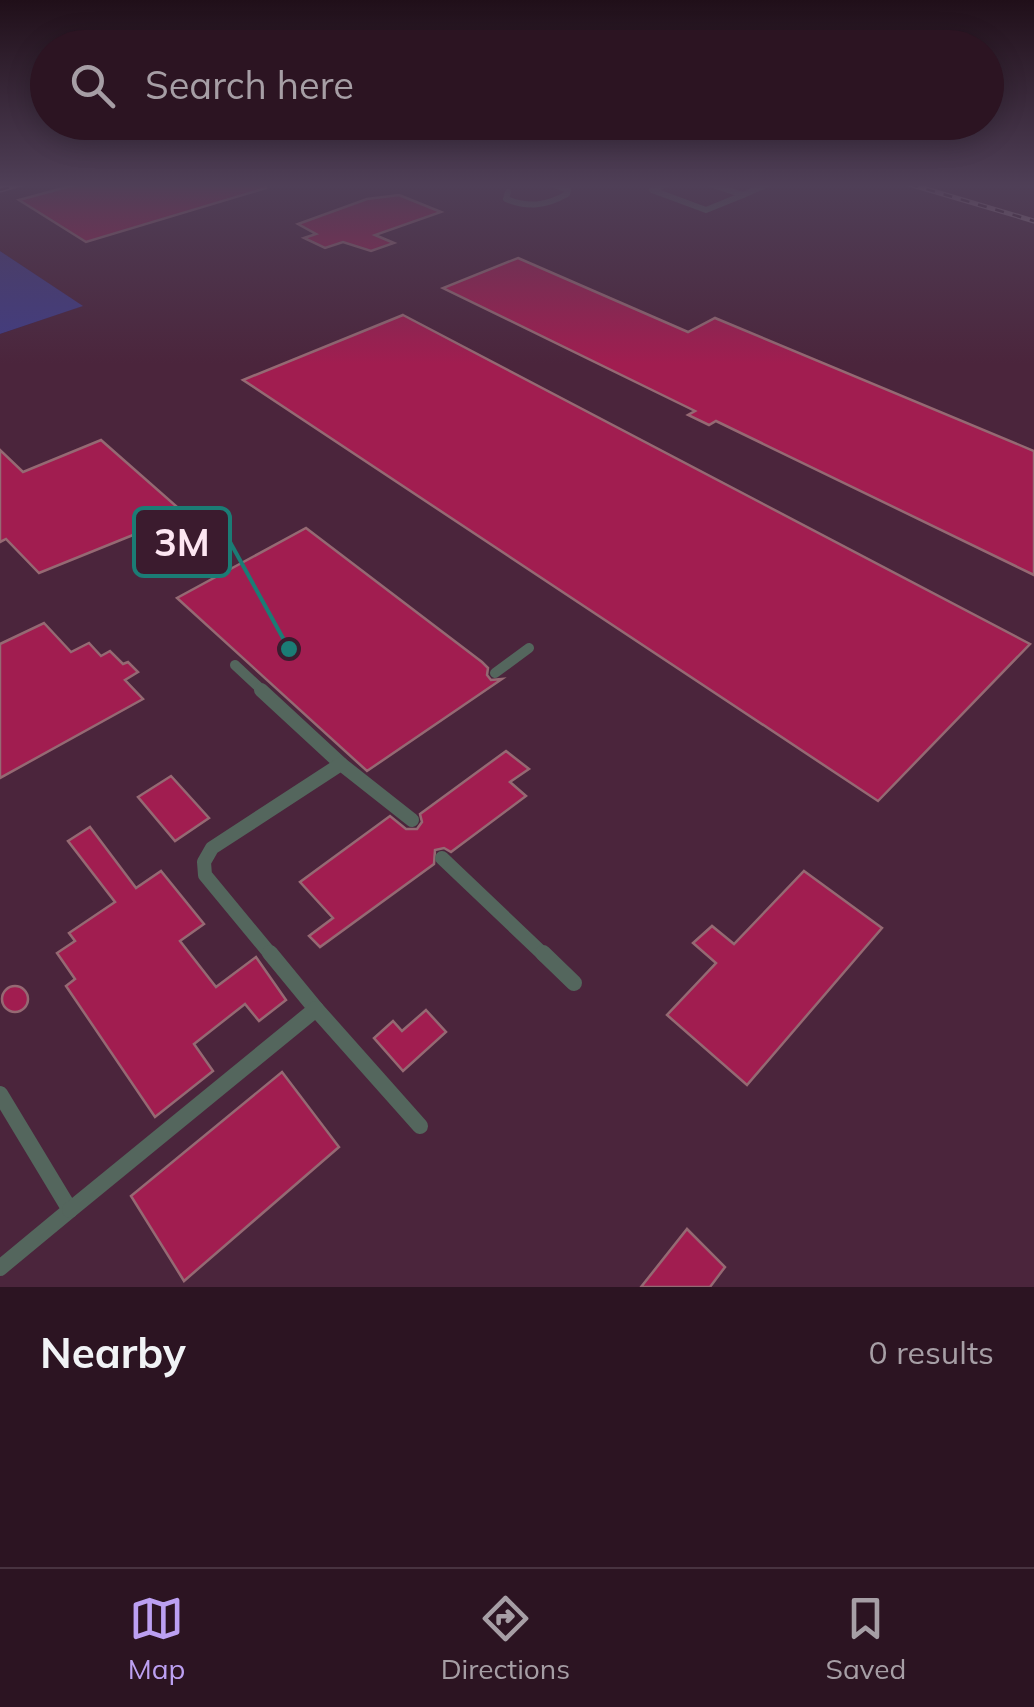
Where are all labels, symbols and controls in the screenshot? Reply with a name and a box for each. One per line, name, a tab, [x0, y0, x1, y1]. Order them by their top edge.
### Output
search box	[30, 30, 1004, 140]
icon: search	[65, 58, 120, 113]
text: Search here	[145, 61, 354, 109]
callout: 3M	[134, 508, 230, 576]
text: 3M	[154, 518, 210, 566]
text: Nearby	[40, 1326, 186, 1379]
text: 0 results	[869, 1332, 994, 1372]
tab: Map	[128, 1591, 185, 1686]
tab: Directions	[441, 1591, 570, 1686]
tab: Saved	[825, 1591, 906, 1686]

